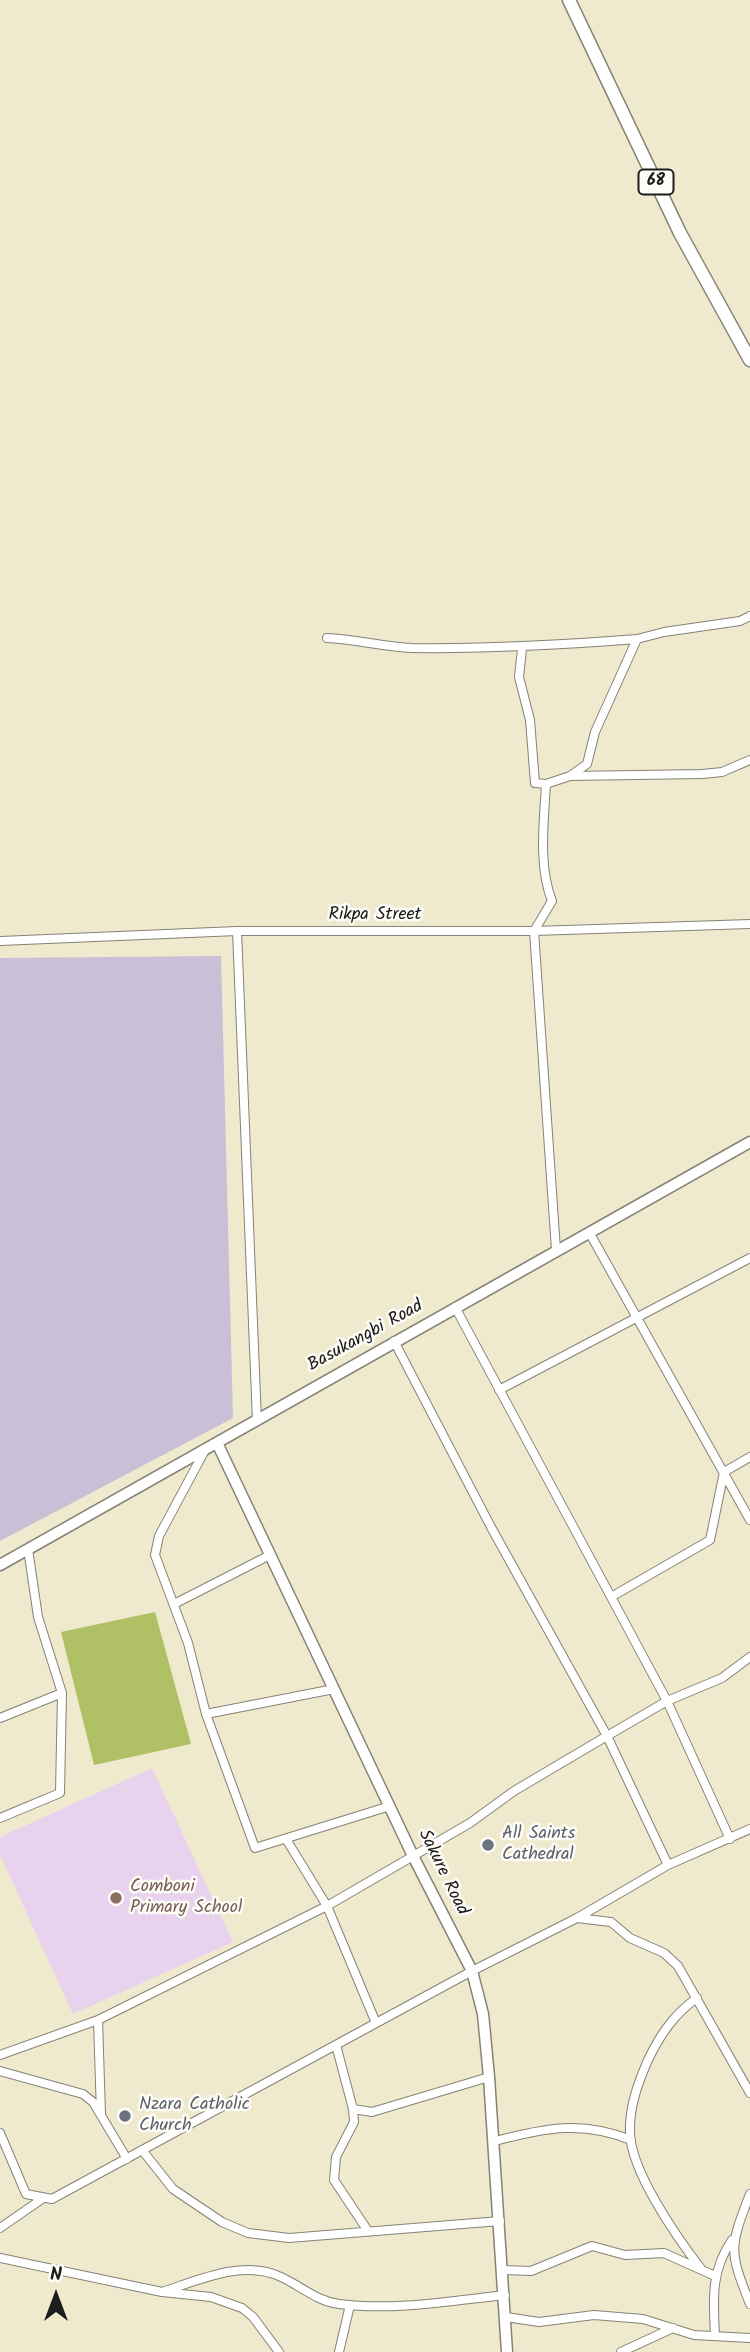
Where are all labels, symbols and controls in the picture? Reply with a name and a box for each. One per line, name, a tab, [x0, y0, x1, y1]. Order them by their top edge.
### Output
road number: 68	[638, 170, 674, 194]
street label: Rikpa Street	[328, 905, 422, 927]
street label: Basukangbi Road	[305, 1296, 427, 1378]
place label: All Saints Cathedral	[502, 1824, 575, 1867]
street label: Sakure Road	[412, 1827, 472, 1919]
marker: All Saints Cathedral	[480, 1837, 496, 1853]
place label: Comboni Primary School	[130, 1877, 242, 1920]
marker: Comboni Primary School	[108, 1890, 124, 1906]
place label: Nzara Catholic Church	[139, 2095, 250, 2138]
marker: Nzara Catholic Church	[117, 2108, 133, 2124]
text: N	[50, 2260, 62, 2290]
north arrow	[21, 2261, 91, 2331]

